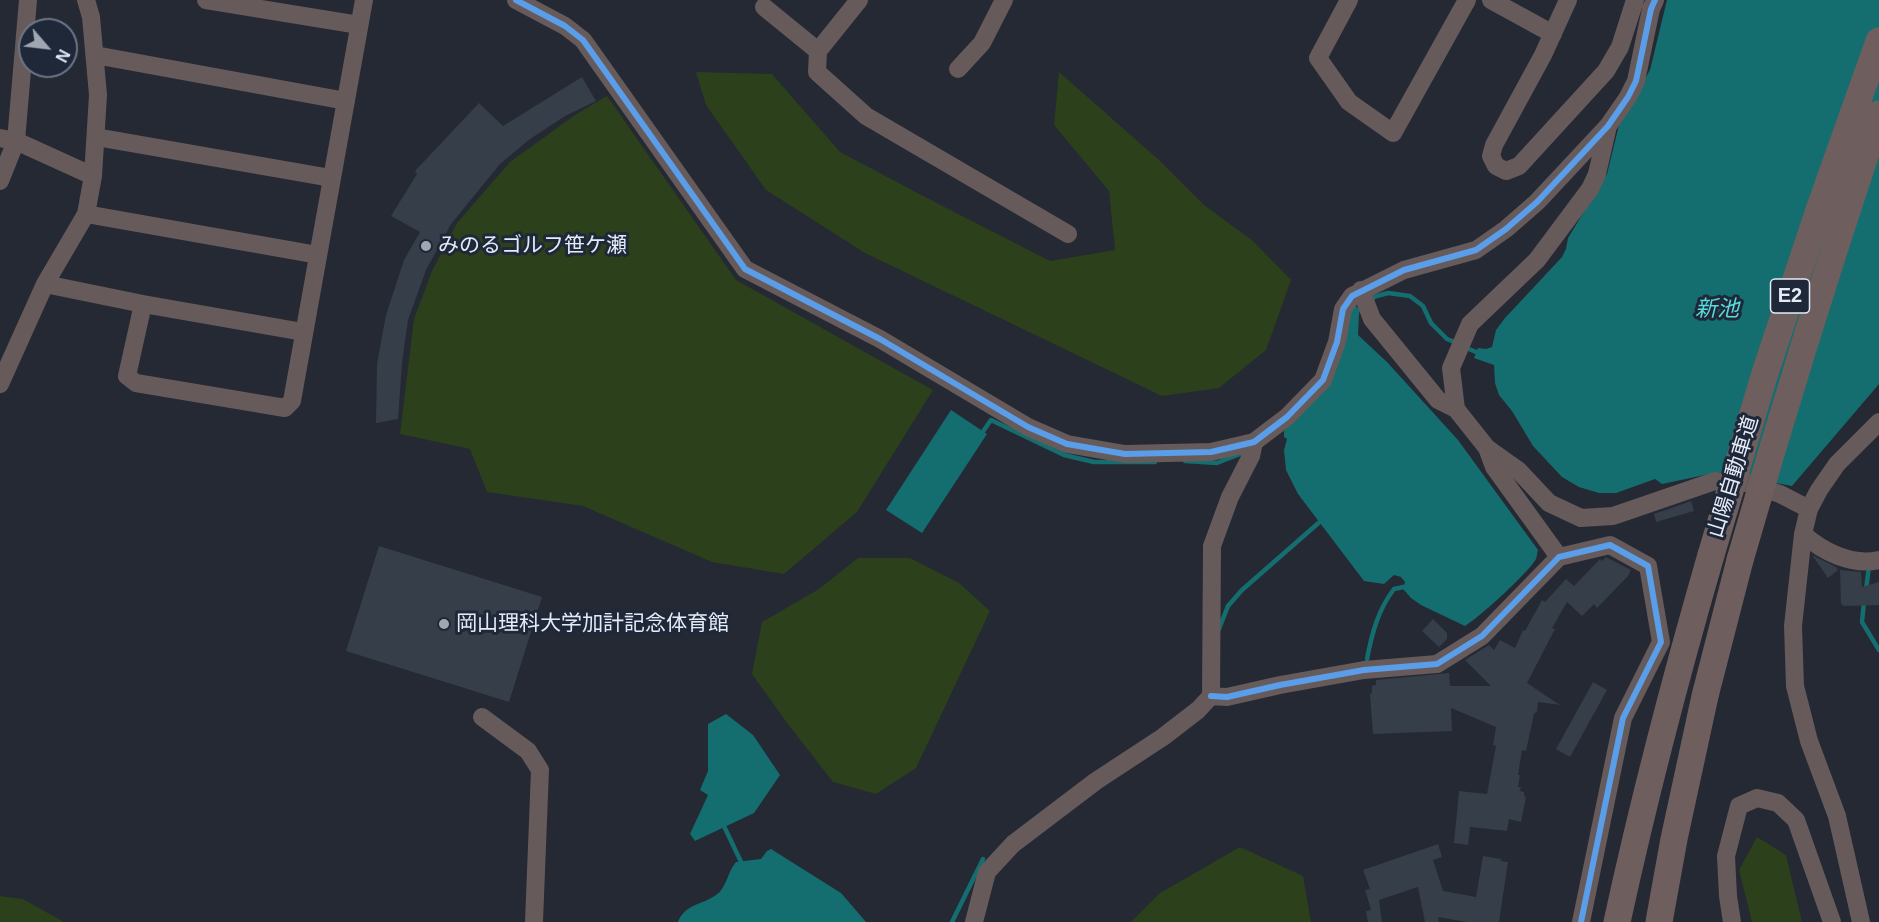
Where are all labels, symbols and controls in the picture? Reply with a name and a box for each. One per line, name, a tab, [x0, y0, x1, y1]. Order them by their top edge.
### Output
north arrow	[18, 18, 78, 78]
text: N	[52, 47, 73, 65]
place label: みのるゴルフ笹ケ瀬	[438, 233, 627, 259]
marker: みのるゴルフ笹ケ瀬	[419, 239, 433, 253]
road number: E2	[1770, 279, 1810, 313]
water label: 新池	[1695, 297, 1739, 323]
street label: 山陽自動車道	[1704, 413, 1764, 541]
place label: 岡山理科大学加計記念体育館	[456, 611, 729, 637]
marker: 岡山理科大学加計記念体育館	[437, 617, 451, 631]

